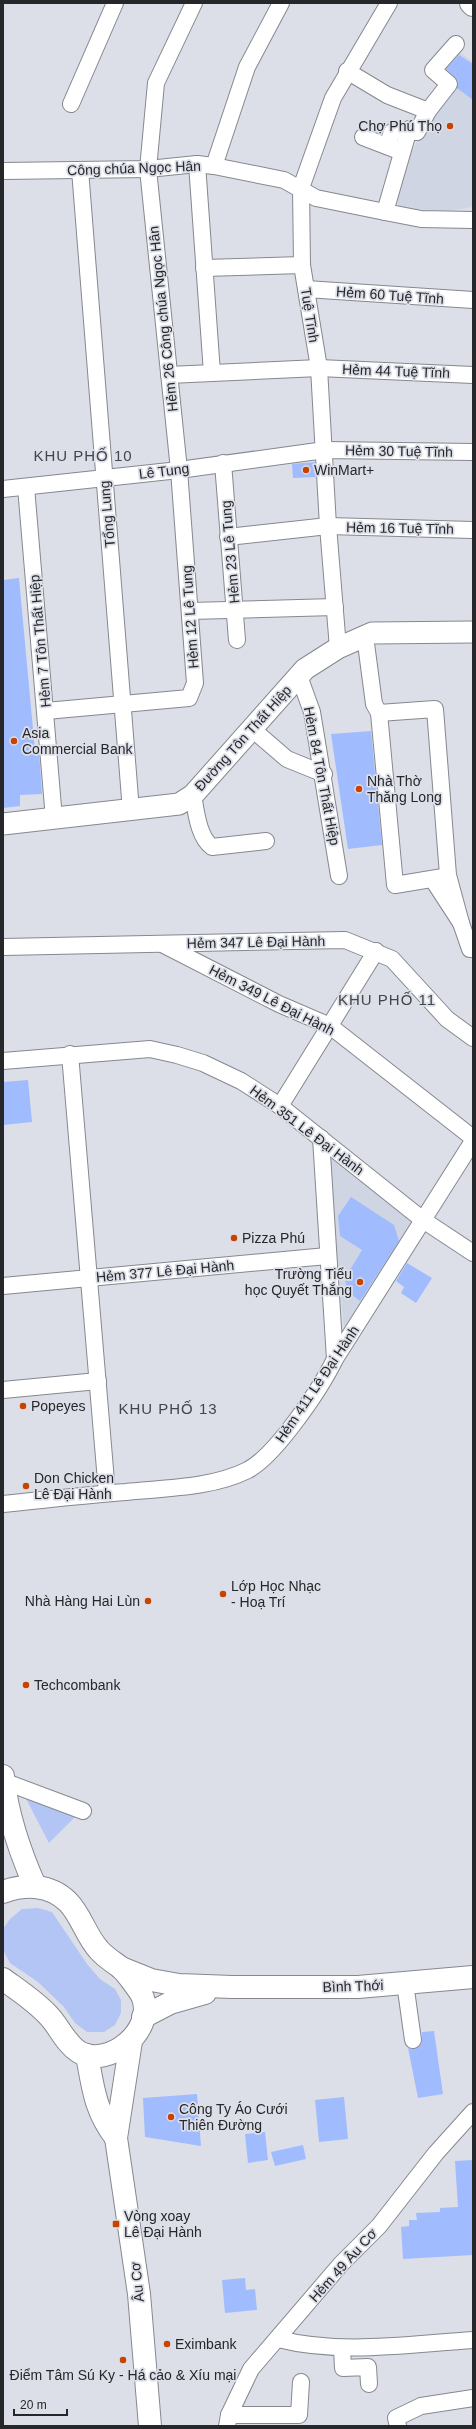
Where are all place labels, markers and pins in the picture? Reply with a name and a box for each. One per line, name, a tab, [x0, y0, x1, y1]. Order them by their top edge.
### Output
place label: Chợ Phú Thọ	[358, 118, 442, 134]
marker: Chợ Phú Thọ	[445, 121, 455, 131]
place label: WinMart+	[314, 462, 374, 478]
marker: WinMart+	[301, 465, 311, 475]
place label: Asia Commercial Bank	[22, 725, 133, 757]
marker: Asia Commercial Bank	[9, 736, 19, 746]
place label: Nhà Thờ Thăng Long	[367, 773, 442, 805]
marker: Nhà Thờ Thăng Long	[354, 784, 364, 794]
place label: Pizza Phú	[242, 1230, 305, 1246]
marker: Pizza Phú	[229, 1233, 239, 1243]
place label: Trường Tiểu học Quyết Thắng	[245, 1266, 352, 1298]
marker: Trường Tiểu học Quyết Thắng	[355, 1277, 365, 1287]
place label: Popeyes	[31, 1398, 85, 1414]
marker: Popeyes	[18, 1401, 28, 1411]
place label: Don Chicken Lê Đại Hành	[34, 1470, 114, 1502]
marker: Don Chicken Lê Đại Hành	[21, 1481, 31, 1491]
place label: Lớp Học Nhạc - Hoạ Trí	[231, 1578, 321, 1610]
marker: Lớp Học Nhạc - Hoạ Trí	[218, 1589, 228, 1599]
place label: Nhà Hàng Hai Lùn	[25, 1593, 140, 1609]
marker: Nhà Hàng Hai Lùn	[143, 1596, 153, 1606]
place label: Techcombank	[34, 1677, 121, 1693]
marker: Techcombank	[21, 1680, 31, 1690]
place label: Công Ty Áo Cưới Thiên Đường	[179, 2101, 288, 2133]
marker: Công Ty Áo Cưới Thiên Đường	[166, 2112, 176, 2122]
place label: Vòng xoay Lê Đại Hành	[124, 2208, 202, 2240]
marker: Vòng xoay Lê Đại Hành	[111, 2219, 121, 2229]
place label: Eximbank	[175, 2336, 237, 2352]
marker: Eximbank	[162, 2339, 172, 2349]
marker: Điểm Tâm Sú Ky - Há cảo & Xíu mại	[118, 2355, 128, 2365]
place label: Điểm Tâm Sú Ky - Há cảo & Xíu mại	[10, 2367, 236, 2383]

